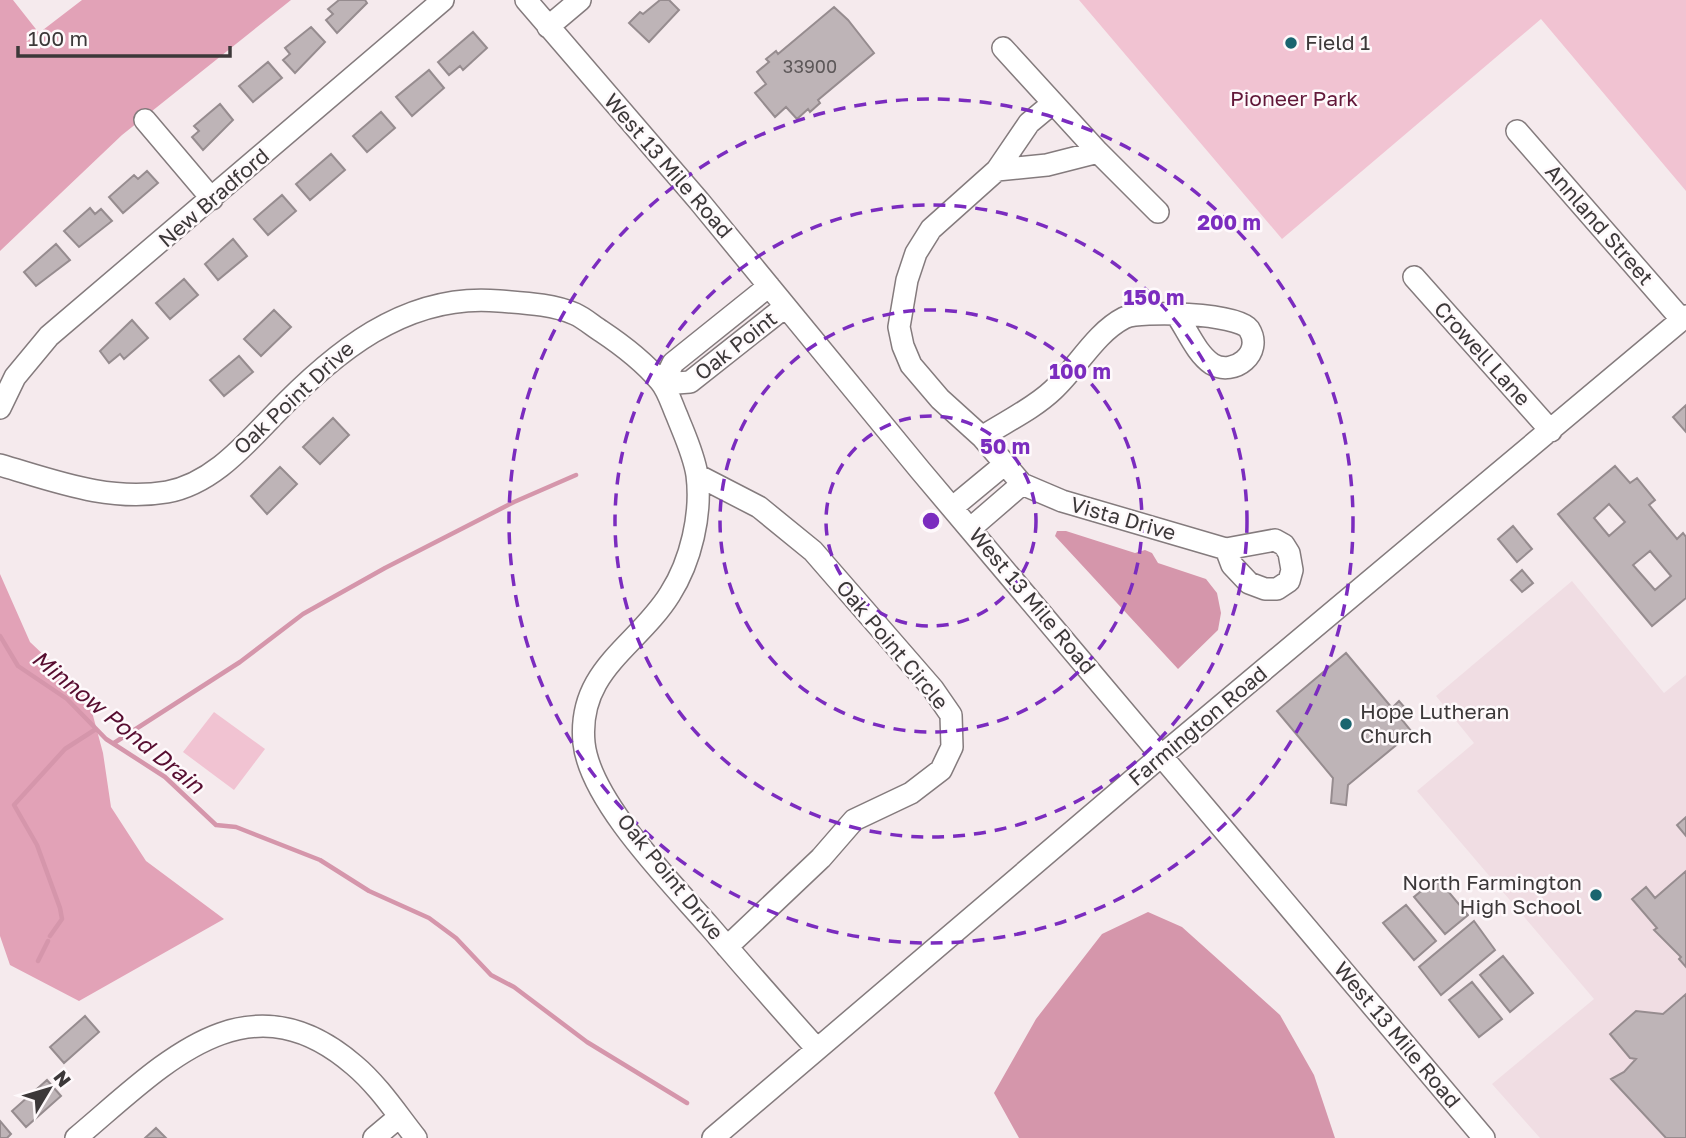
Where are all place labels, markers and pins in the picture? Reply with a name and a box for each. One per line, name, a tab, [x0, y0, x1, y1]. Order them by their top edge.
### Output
place label: Field 1	[1305, 29, 1370, 55]
marker: Field 1	[1283, 35, 1299, 51]
centre of rings	[919, 509, 943, 533]
place label: Hope Lutheran Church	[1360, 698, 1509, 748]
marker: Hope Lutheran Church	[1338, 716, 1354, 732]
place label: North Farmington High School	[1402, 869, 1582, 919]
marker: North Farmington High School	[1588, 887, 1604, 903]

